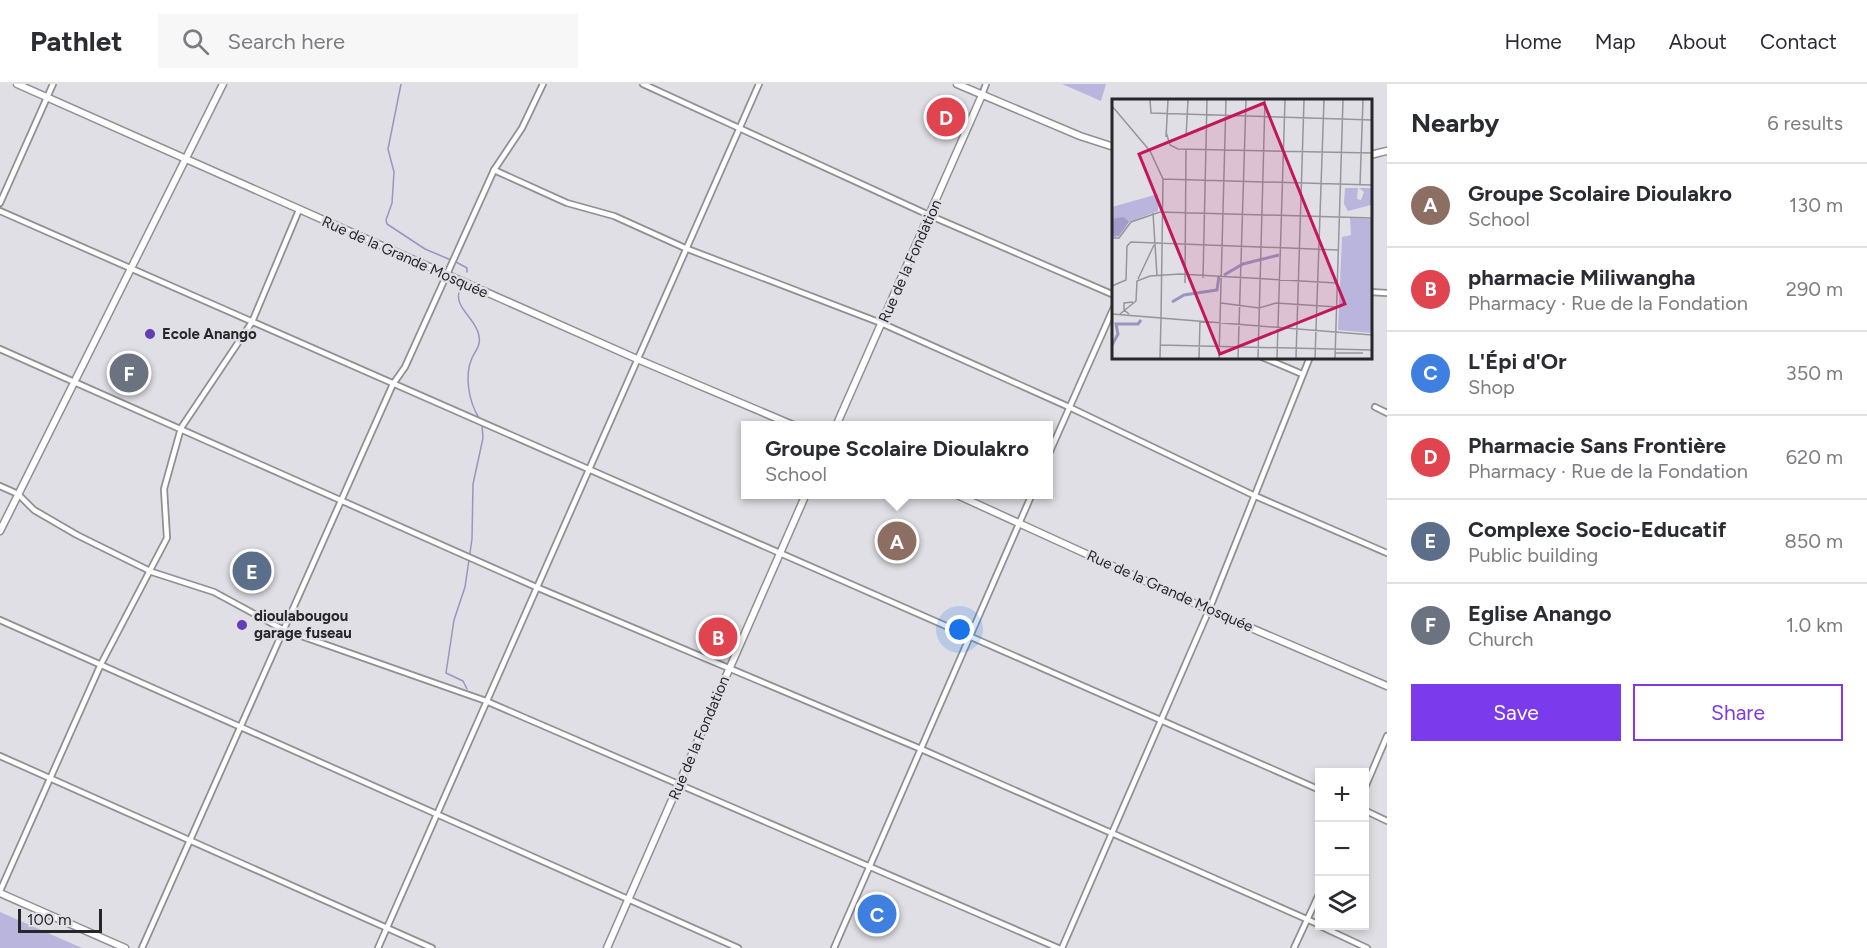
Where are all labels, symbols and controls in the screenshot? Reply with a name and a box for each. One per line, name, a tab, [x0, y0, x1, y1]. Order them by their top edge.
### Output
search box	[158, 14, 578, 68]
text: Pathlet	[30, 24, 122, 58]
icon: search	[179, 25, 212, 58]
text: Search here	[227, 28, 345, 55]
text: Home	[1505, 29, 1562, 54]
text: Map	[1595, 29, 1636, 54]
text: About	[1669, 29, 1727, 54]
text: Contact	[1760, 29, 1837, 54]
pin: D	[926, 94, 966, 140]
inset map	[1112, 99, 1372, 358]
text: Nearby	[1411, 107, 1499, 139]
text: 6 results	[1767, 111, 1843, 135]
text: Groupe Scolaire Dioulakro	[1468, 180, 1732, 207]
text: A	[1423, 193, 1438, 217]
text: 130 m	[1789, 193, 1843, 217]
street label: Rue de la Fondation	[875, 197, 945, 325]
text: School	[1468, 207, 1530, 231]
street label: Rue de la Grande Mosquée	[319, 212, 491, 302]
text: pharmacie Miliwangha	[1468, 264, 1695, 291]
text: B	[1424, 277, 1437, 301]
text: 290 m	[1786, 277, 1843, 301]
text: Pharmacy · Rue de la Fondation	[1468, 291, 1748, 315]
place label: Ecole Anango	[162, 325, 257, 343]
marker: Ecole Anango	[143, 327, 157, 341]
text: L'Épi d'Or	[1468, 348, 1567, 375]
pin: F	[110, 350, 148, 396]
text: C	[1423, 361, 1438, 385]
text: 350 m	[1786, 361, 1843, 385]
text: Shop	[1468, 375, 1515, 399]
popup	[741, 421, 1053, 499]
text: Pharmacie Sans Frontière	[1468, 432, 1726, 459]
text: Groupe Scolaire Dioulakro	[765, 435, 1029, 462]
text: D	[1424, 445, 1438, 469]
text: 620 m	[1786, 445, 1843, 469]
text: Pharmacy · Rue de la Fondation	[1468, 459, 1748, 483]
text: School	[765, 462, 827, 486]
text: Complexe Socio-Educatif	[1468, 516, 1726, 543]
pin: A	[878, 518, 916, 564]
text: E	[1425, 529, 1436, 553]
text: 850 m	[1784, 529, 1843, 553]
text: Public building	[1468, 543, 1598, 567]
street label: Rue de la Grande Mosquée	[1084, 546, 1256, 636]
pin: E	[232, 548, 272, 594]
text: Eglise Anango	[1468, 600, 1611, 627]
place label: dioulabougou garage fuseau	[254, 607, 352, 642]
text: F	[1425, 613, 1436, 637]
text: 1.0 km	[1786, 613, 1843, 637]
pin: B	[698, 614, 738, 660]
your location	[945, 615, 974, 644]
marker: dioulabougou garage fuseau	[235, 618, 249, 632]
text: Church	[1468, 627, 1533, 651]
street label: Rue de la Fondation	[665, 673, 733, 803]
button: Save	[1411, 684, 1621, 741]
button: Share	[1633, 684, 1843, 741]
map controls	[1315, 768, 1369, 930]
button: +	[1315, 768, 1369, 822]
button: −	[1315, 822, 1369, 876]
button: layers	[1315, 876, 1369, 930]
pin: C	[858, 892, 896, 936]
scale bar	[18, 906, 102, 934]
text: 100 m	[27, 910, 72, 929]

